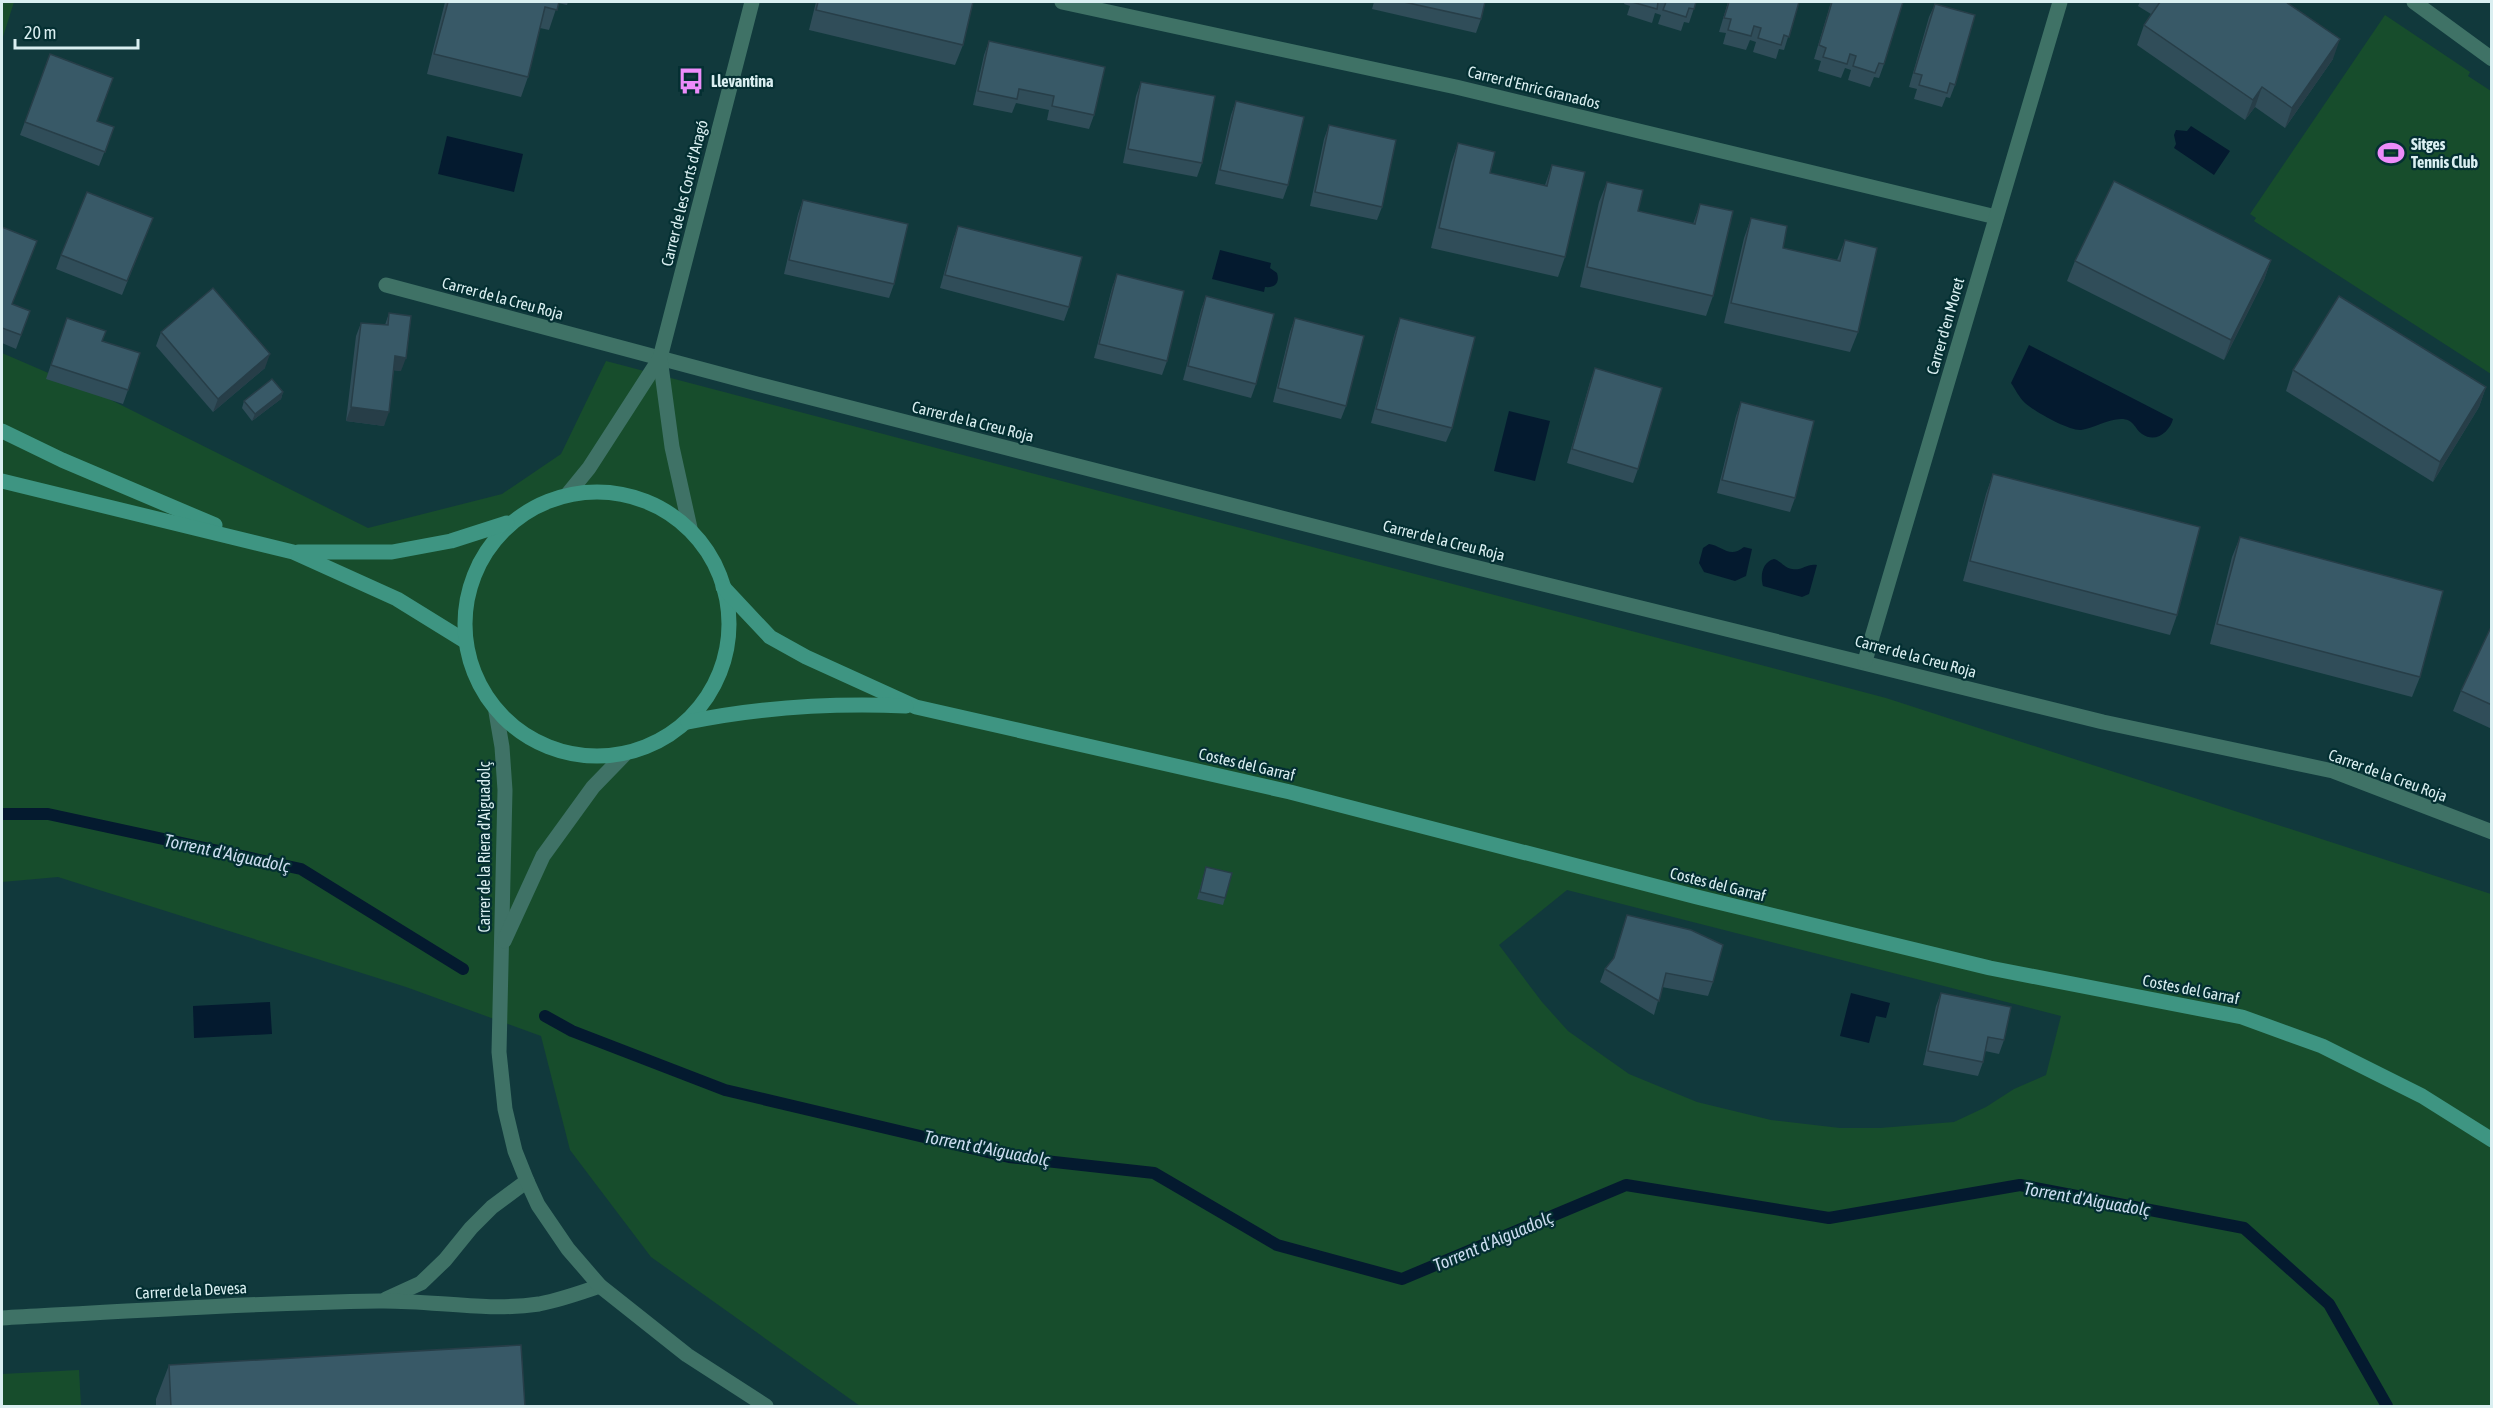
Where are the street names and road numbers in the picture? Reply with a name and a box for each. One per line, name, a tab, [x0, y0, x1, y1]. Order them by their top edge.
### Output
street label: Carrer d'Enric Granados	[1466, 62, 1602, 112]
street label: Carrer de les Corts d'Aragó	[657, 118, 712, 268]
street label: Carrer de la Creu Roja	[440, 273, 566, 324]
street label: Carrer d'en Moret	[1923, 275, 1968, 376]
street label: Carrer de la Creu Roja	[910, 397, 1036, 446]
street label: Carrer de la Creu Roja	[1381, 516, 1507, 565]
street label: Carrer de la Creu Roja	[1853, 631, 1979, 682]
street label: Costes del Garraf	[1197, 744, 1297, 784]
street label: Carrer de la Creu Roja	[2326, 745, 2450, 806]
street label: Carrer de la Riera d'Aiguadolç	[475, 761, 494, 933]
street label: Costes del Garraf	[1668, 863, 1768, 905]
street label: Costes del Garraf	[2141, 971, 2241, 1007]
street label: Carrer de la Devesa	[135, 1278, 247, 1302]

